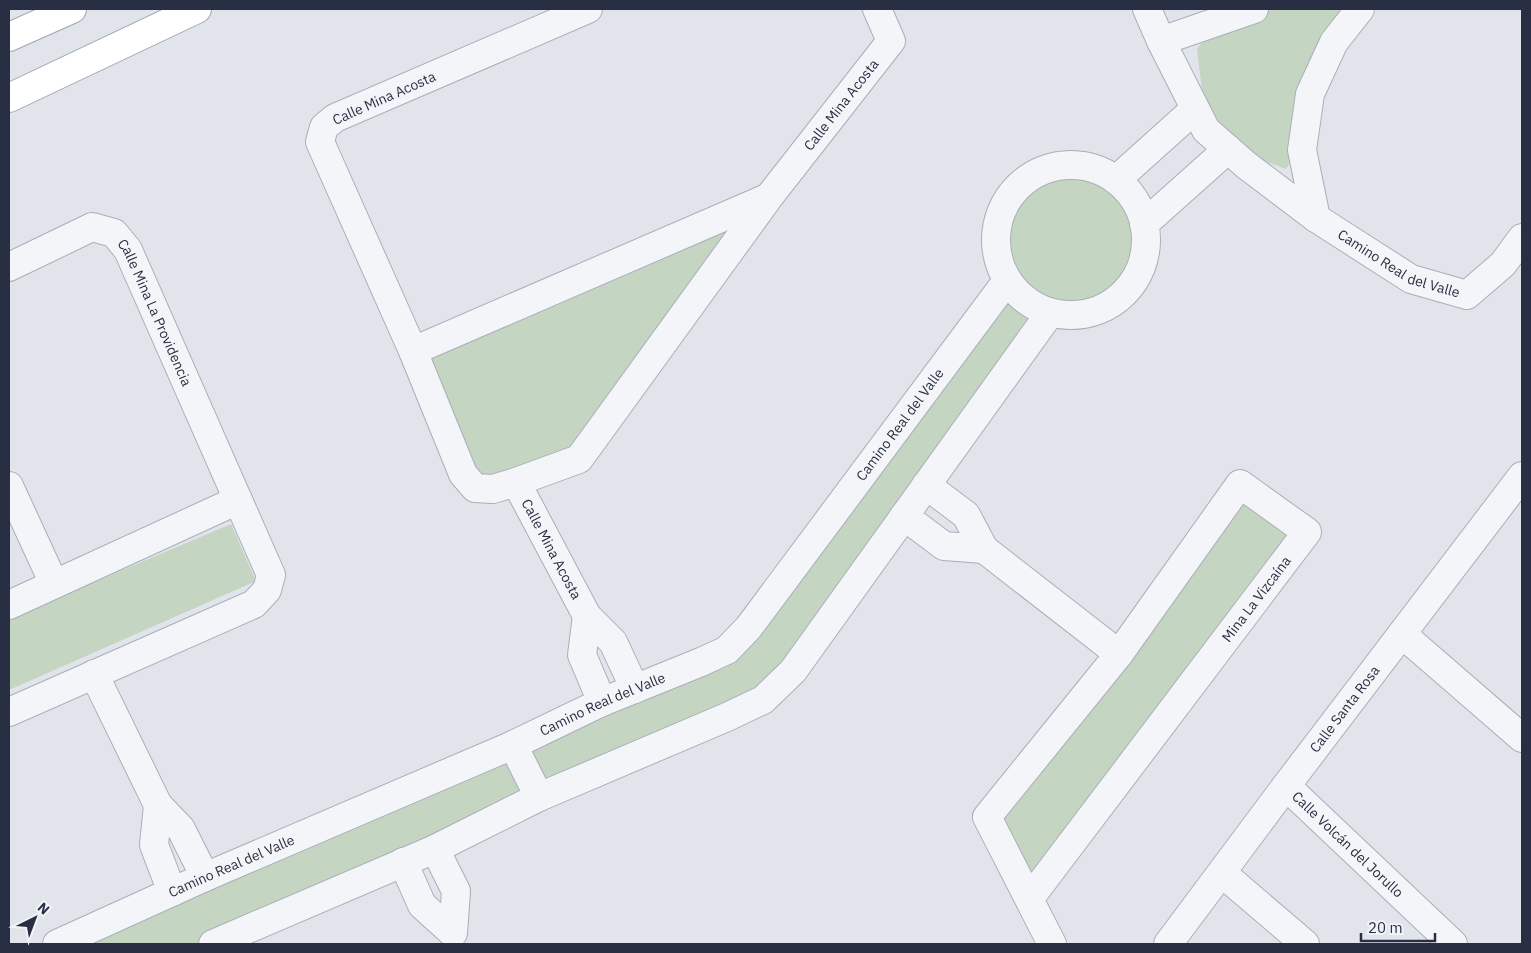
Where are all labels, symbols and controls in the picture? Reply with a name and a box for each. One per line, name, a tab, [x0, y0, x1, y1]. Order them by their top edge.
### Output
street label: Calle Mina Acosta	[800, 55, 883, 154]
street label: Calle Mina Acosta	[330, 67, 439, 129]
street label: Camino Real del Valle	[1334, 225, 1462, 302]
street label: Calle Mina La Providencia	[114, 235, 196, 389]
street label: Camino Real del Valle	[852, 365, 948, 484]
street label: Calle Mina Acosta	[518, 496, 586, 603]
street label: Mina La Vizcaína	[1218, 552, 1295, 646]
street label: Calle Santa Rosa	[1306, 661, 1384, 756]
street label: Camino Real del Valle	[537, 668, 668, 740]
street label: Calle Volcán del Jorullo	[1288, 787, 1407, 901]
street label: Camino Real del Valle	[165, 831, 298, 901]
north arrow	[10, 893, 60, 943]
text: N	[34, 898, 53, 918]
scale bar	[1361, 910, 1435, 942]
text: 20 m	[1368, 918, 1403, 937]

